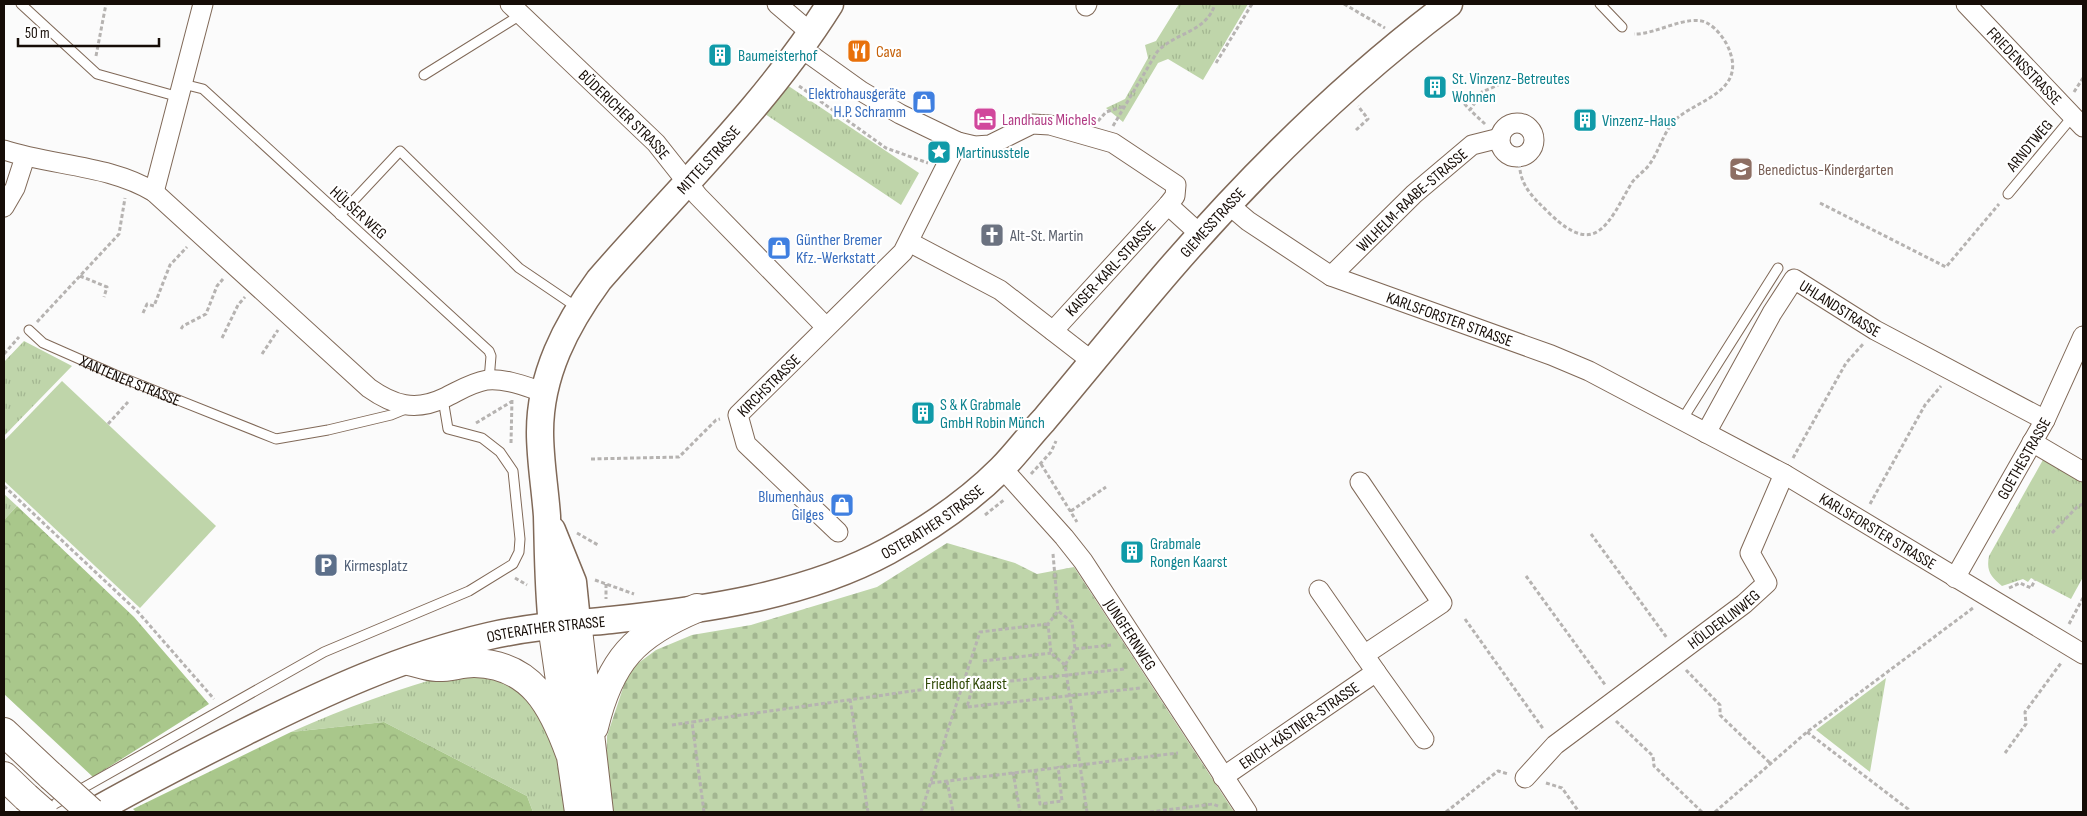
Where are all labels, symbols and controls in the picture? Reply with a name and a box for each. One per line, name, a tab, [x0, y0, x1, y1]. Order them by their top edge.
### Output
scale bar	[18, 15, 159, 47]
text: 50 m	[25, 24, 50, 43]
street label: FRIEDENSSTRASSE	[1982, 24, 2065, 109]
restaurant icon: Cava	[846, 38, 872, 64]
building icon: Baumeisterhof	[707, 42, 733, 68]
place label: Cava	[876, 43, 902, 62]
place label: Baumeisterhof	[738, 47, 818, 66]
street label: BÜDERICHER STRASSE	[574, 66, 673, 163]
place label: St. Vinzenz-Betreutes Wohnen	[1452, 70, 1570, 107]
building icon: St. Vinzenz-Betreutes Wohnen	[1422, 74, 1448, 100]
place label: Elektrohausgeräte H.P. Schramm	[808, 85, 906, 122]
shop icon: Elektrohausgeräte H.P. Schramm	[911, 89, 937, 115]
hotel icon: Landhaus Michels	[972, 106, 998, 132]
building icon: Vinzenz-Haus	[1572, 107, 1598, 133]
place label: Landhaus Michels	[1002, 111, 1097, 130]
place label: Vinzenz-Haus	[1602, 112, 1676, 131]
street label: ARNDTWEG	[2002, 116, 2057, 176]
street label: MITTELSTRASSE	[673, 122, 745, 199]
place icon: Martinusstele	[926, 139, 952, 165]
place label: Martinusstele	[956, 144, 1030, 163]
street label: WILHELM-RAABE-STRASSE	[1353, 145, 1472, 256]
school or university icon: Benedictus-Kindergarten	[1728, 156, 1754, 182]
place label: Benedictus-Kindergarten	[1758, 161, 1894, 180]
street label: HÜLSER WEG	[326, 183, 390, 244]
street label: GIEMESSTRASSE	[1177, 184, 1250, 262]
street label: KAISER-KARL-STRASSE	[1062, 217, 1160, 321]
church icon: Alt-St. Martin	[979, 222, 1005, 248]
place label: Alt-St. Martin	[1009, 227, 1083, 246]
place label: Günther Bremer Kfz.-Werkstatt	[796, 231, 883, 268]
shop icon: Günther Bremer Kfz.-Werkstatt	[766, 235, 792, 261]
street label: UHLANDSTRASSE	[1795, 277, 1883, 342]
street label: KARLSFORSTER STRASSE	[1383, 289, 1515, 351]
street label: KIRCHSTRASSE	[734, 351, 805, 421]
street label: XANTENER STRASSE	[75, 352, 183, 411]
place label: S & K Grabmale GmbH Robin Münch	[940, 396, 1045, 433]
building icon: S & K Grabmale GmbH Robin Münch	[910, 400, 936, 426]
street label: GOETHESTRASSE	[1994, 415, 2055, 503]
street label: OSTERATHER STRASSE	[878, 481, 988, 564]
place label: Blumenhaus Gilges	[758, 488, 824, 525]
street label: KARLSFORSTER STRASSE	[1815, 489, 1939, 574]
shop icon: Blumenhaus Gilges	[829, 492, 855, 518]
place label: Grabmale Rongen Kaarst	[1150, 535, 1227, 572]
building icon: Grabmale Rongen Kaarst	[1119, 539, 1145, 565]
parking icon: Kirmesplatz	[313, 552, 339, 578]
place label: Kirmesplatz	[344, 557, 408, 576]
street label: HÖLDERLINWEG	[1684, 586, 1764, 654]
street label: JUNGFERNWEG	[1099, 595, 1160, 674]
street label: OSTERATHER STRASSE	[485, 613, 606, 647]
park label: Friedhof Kaarst	[925, 675, 1007, 694]
street label: ERICH-KÄSTNER-STRASSE	[1236, 678, 1363, 774]

